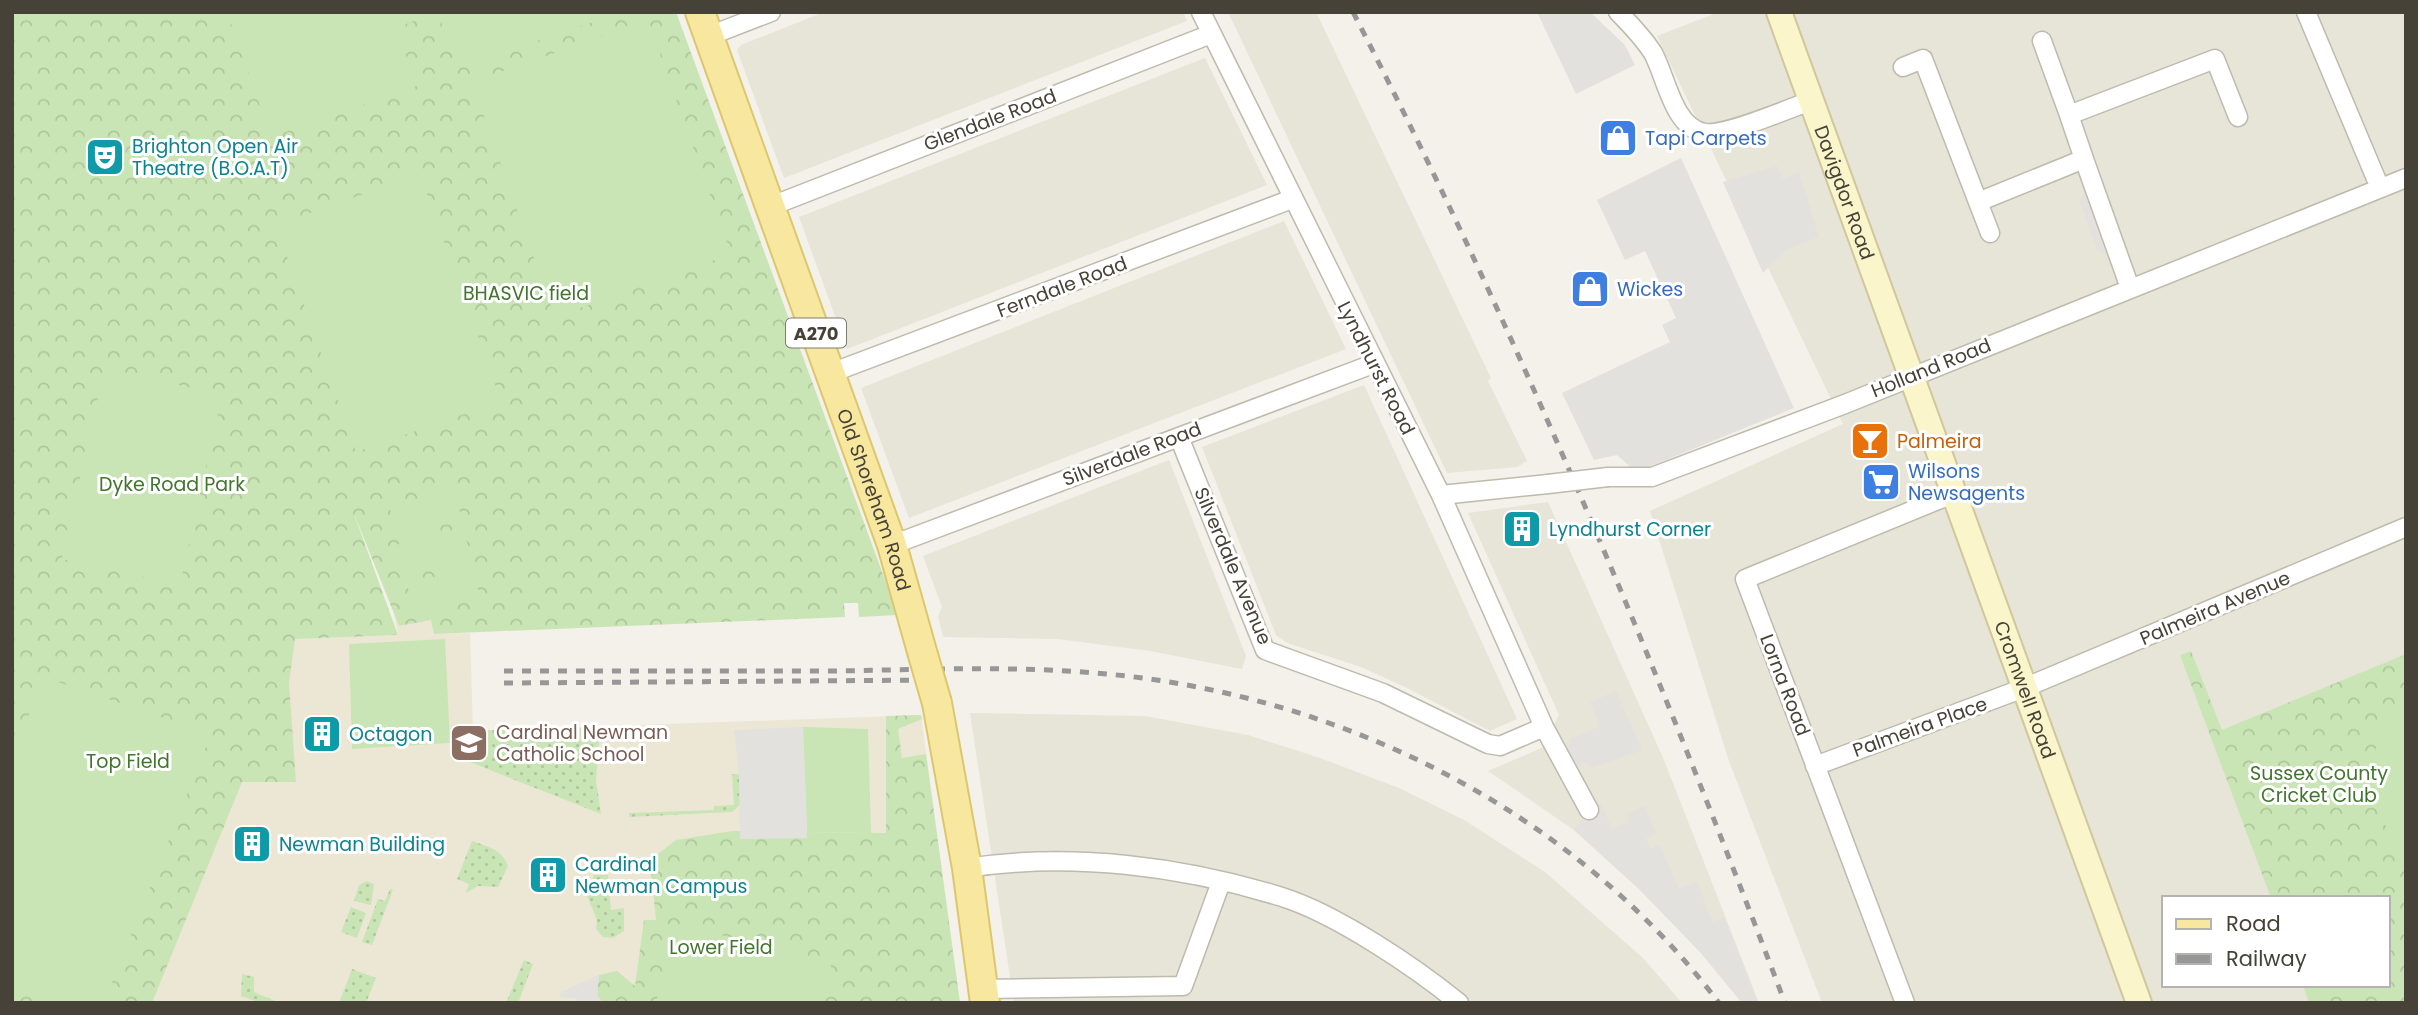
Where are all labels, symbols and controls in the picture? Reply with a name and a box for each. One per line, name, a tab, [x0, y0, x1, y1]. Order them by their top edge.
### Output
street label: Glendale Road	[920, 82, 1060, 158]
shop icon: Tapi Carpets	[1597, 117, 1639, 159]
street label: Davigdor Road	[1808, 122, 1881, 263]
place label: Tapi Carpets	[1645, 125, 1767, 152]
place label: Brighton Open Air Theatre (B.O.A.T)	[132, 133, 298, 182]
theatre icon: Brighton Open Air Theatre (B.O.A.T)	[84, 136, 126, 178]
street label: Ferndale Road	[993, 250, 1131, 324]
shop icon: Wickes	[1569, 268, 1611, 310]
place label: Wickes	[1617, 276, 1683, 303]
park label: BHASVIC field	[463, 280, 589, 307]
street label: Lyndhurst Road	[1331, 297, 1421, 439]
road number: A270	[786, 318, 846, 348]
street label: Holland Road	[1867, 332, 1995, 404]
street label: Old Shoreham Road	[830, 405, 918, 594]
street label: Silverdale Road	[1059, 415, 1205, 493]
bar icon: Palmeira	[1849, 420, 1891, 462]
place label: Palmeira	[1897, 428, 1981, 455]
place label: Wilsons Newsagents	[1908, 458, 2025, 507]
supermarket icon: Wilsons Newsagents	[1860, 461, 1902, 503]
park label: Dyke Road Park	[99, 471, 245, 498]
street label: Silverdale Avenue	[1188, 483, 1278, 649]
building icon: Lyndhurst Corner	[1501, 508, 1543, 550]
place label: Lyndhurst Corner	[1549, 516, 1711, 543]
street label: Palmeira Avenue	[2136, 564, 2294, 652]
street label: Cromwell Road	[1988, 617, 2063, 762]
street label: Lorna Road	[1753, 630, 1817, 740]
street label: Palmeira Place	[1849, 690, 1991, 764]
building icon: Octagon	[301, 713, 343, 755]
place label: Cardinal Newman Catholic School	[496, 719, 668, 768]
place label: Octagon	[349, 721, 432, 748]
school or university icon: Cardinal Newman Catholic School	[448, 722, 490, 764]
park label: Top Field	[86, 748, 170, 775]
park label: Sussex County Cricket Club	[2250, 760, 2388, 809]
building icon: Newman Building	[231, 823, 273, 865]
place label: Newman Building	[279, 831, 445, 858]
place label: Cardinal Newman Campus	[575, 851, 747, 900]
building icon: Cardinal Newman Campus	[527, 854, 569, 896]
legend	[2162, 896, 2390, 987]
text: Road	[2226, 909, 2281, 938]
park label: Lower Field	[669, 934, 773, 961]
text: Railway	[2226, 944, 2307, 973]

